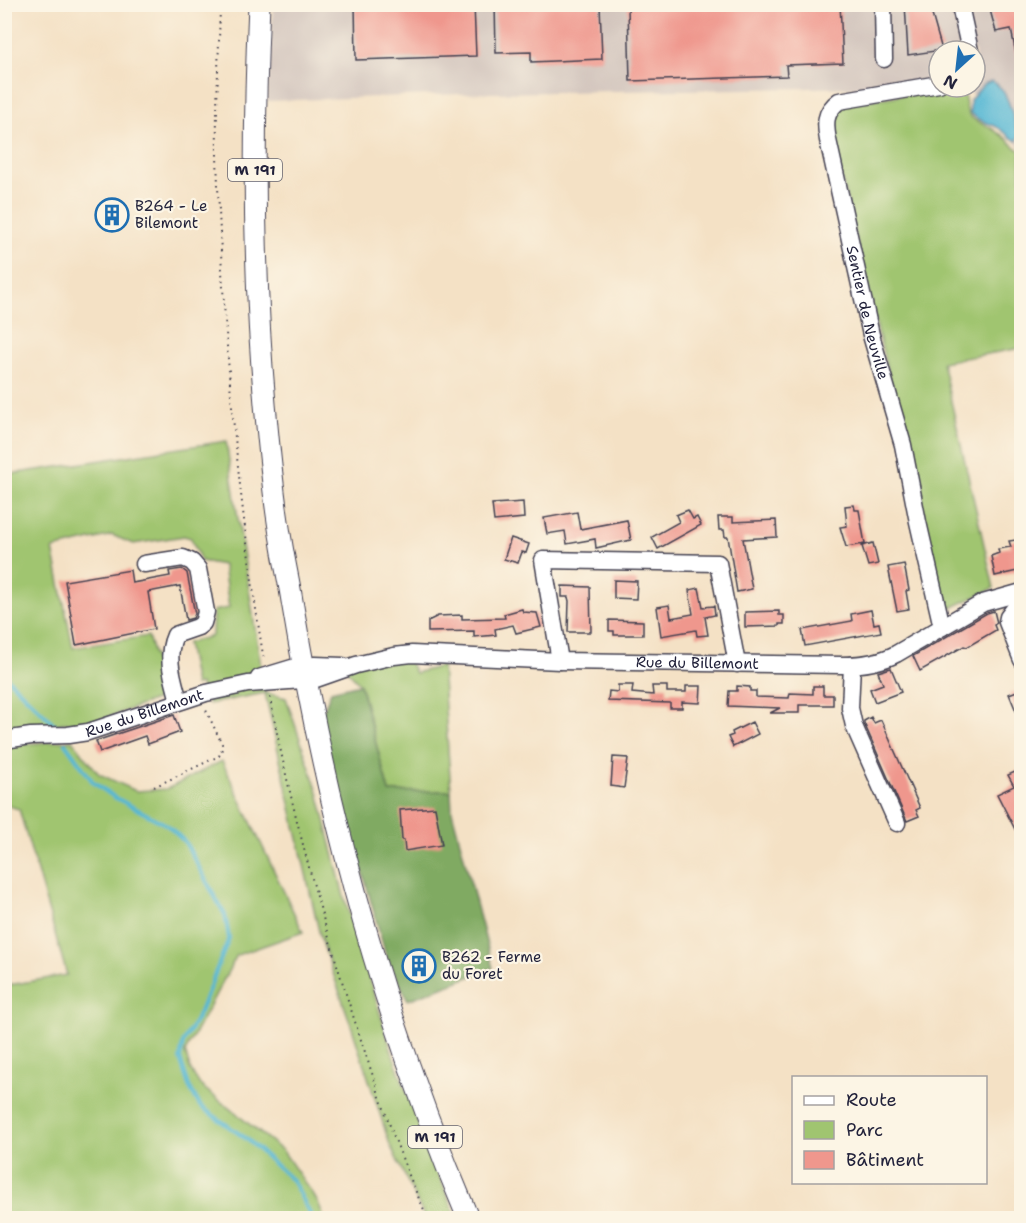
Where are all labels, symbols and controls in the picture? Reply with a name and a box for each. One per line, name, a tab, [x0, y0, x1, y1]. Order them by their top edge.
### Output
north arrow	[927, 39, 987, 99]
text: N	[940, 70, 961, 94]
road number: M 191	[228, 159, 282, 181]
place label: B264 - Le Bilemont	[135, 196, 208, 233]
building icon: B264 - Le Bilemont	[94, 197, 130, 233]
street label: Sentier de Neuville	[842, 244, 893, 382]
street label: Rue du Billemont	[636, 652, 759, 674]
street label: Rue du Billemont	[83, 685, 206, 742]
place label: B262 - Ferme du Foret	[442, 947, 542, 984]
building icon: B262 - Ferme du Foret	[401, 948, 437, 984]
legend	[792, 1076, 987, 1184]
text: Route	[846, 1088, 897, 1112]
text: Parc	[846, 1118, 883, 1142]
road number: M 191	[408, 1126, 462, 1148]
text: Bâtiment	[846, 1148, 924, 1172]

